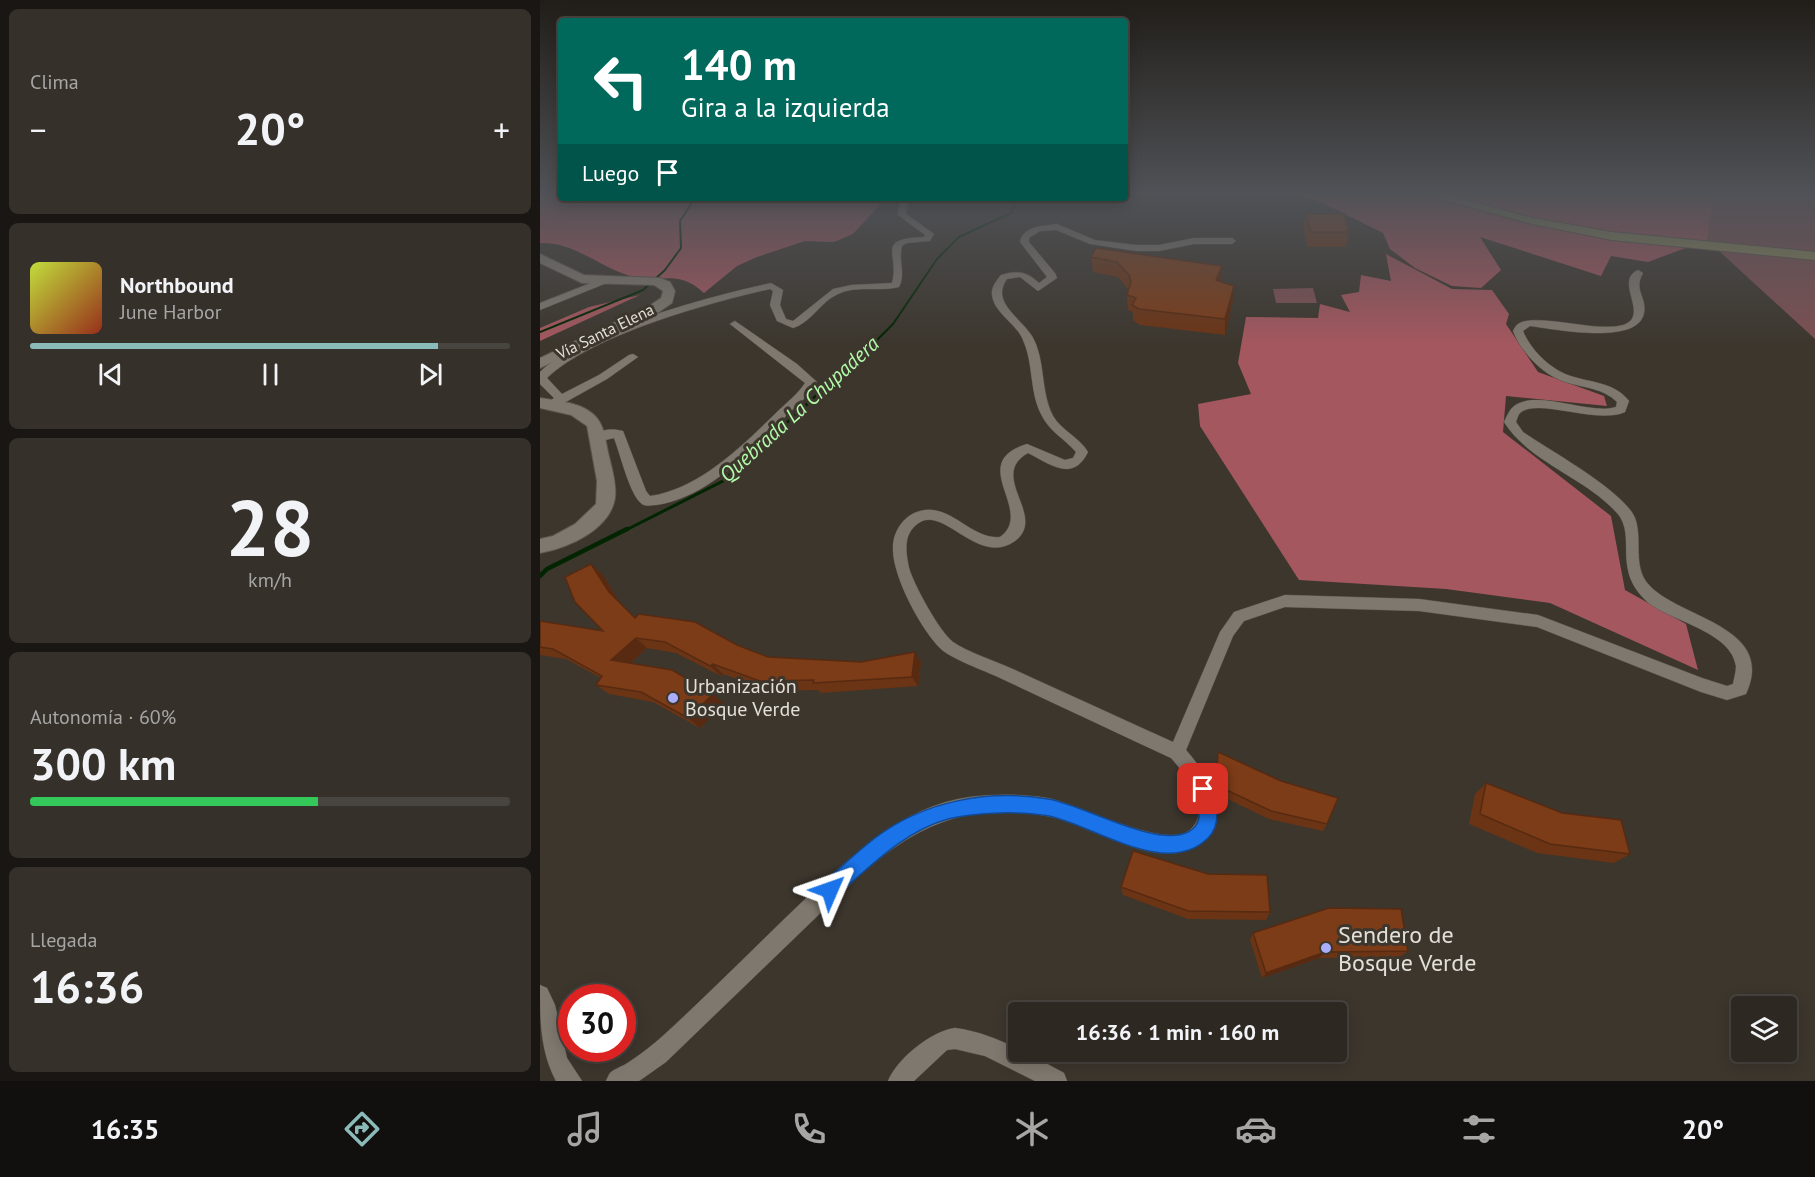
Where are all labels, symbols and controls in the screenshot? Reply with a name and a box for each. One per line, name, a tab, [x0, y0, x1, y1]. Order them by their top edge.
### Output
text: 140 m	[681, 37, 797, 92]
icon: left	[582, 42, 660, 120]
text: Clima	[30, 69, 79, 95]
text: Gira a la izquierda	[681, 90, 890, 124]
text: 20°	[235, 99, 305, 157]
text: −	[30, 108, 47, 151]
text: +	[493, 108, 510, 151]
icon: arrive	[651, 156, 684, 189]
text: Luego	[582, 159, 639, 187]
text: Northbound	[120, 271, 234, 299]
text: June Harbor	[120, 299, 222, 325]
street label: Vía Santa Elena	[552, 299, 657, 364]
water label: Quebrada La Chupadera	[714, 330, 885, 488]
icon: previous	[94, 358, 127, 391]
icon: pause	[254, 358, 287, 391]
icon: next	[414, 358, 447, 391]
text: 28	[226, 477, 314, 578]
text: km/h	[248, 567, 292, 593]
place label: Urbanización Bosque Verde	[685, 673, 800, 722]
marker: Urbanización Bosque Verde	[666, 691, 680, 705]
text: Autonomía · 60%	[30, 704, 176, 730]
text: 300 km	[30, 734, 176, 792]
pin	[1177, 763, 1228, 814]
icon: arrive	[1186, 772, 1219, 805]
position arrow	[798, 858, 862, 922]
place label: Sendero de Bosque Verde	[1338, 919, 1476, 978]
text: Llegada	[30, 927, 97, 953]
marker: Sendero de Bosque Verde	[1319, 941, 1333, 955]
text: 16:36	[30, 957, 144, 1015]
speed limit sign: 30	[558, 984, 636, 1062]
map controls	[1731, 996, 1797, 1062]
button: layers	[1731, 996, 1797, 1062]
text: 16:36 · 1 min · 160 m	[1076, 1018, 1279, 1046]
icon: directions	[341, 1108, 383, 1150]
icon: music	[564, 1108, 606, 1150]
icon: phone	[788, 1108, 830, 1150]
icon: climate	[1011, 1108, 1053, 1150]
icon: car	[1235, 1108, 1277, 1150]
icon: filters	[1458, 1108, 1500, 1150]
text: 16:35	[91, 1112, 159, 1146]
text: 20°	[1682, 1112, 1724, 1146]

